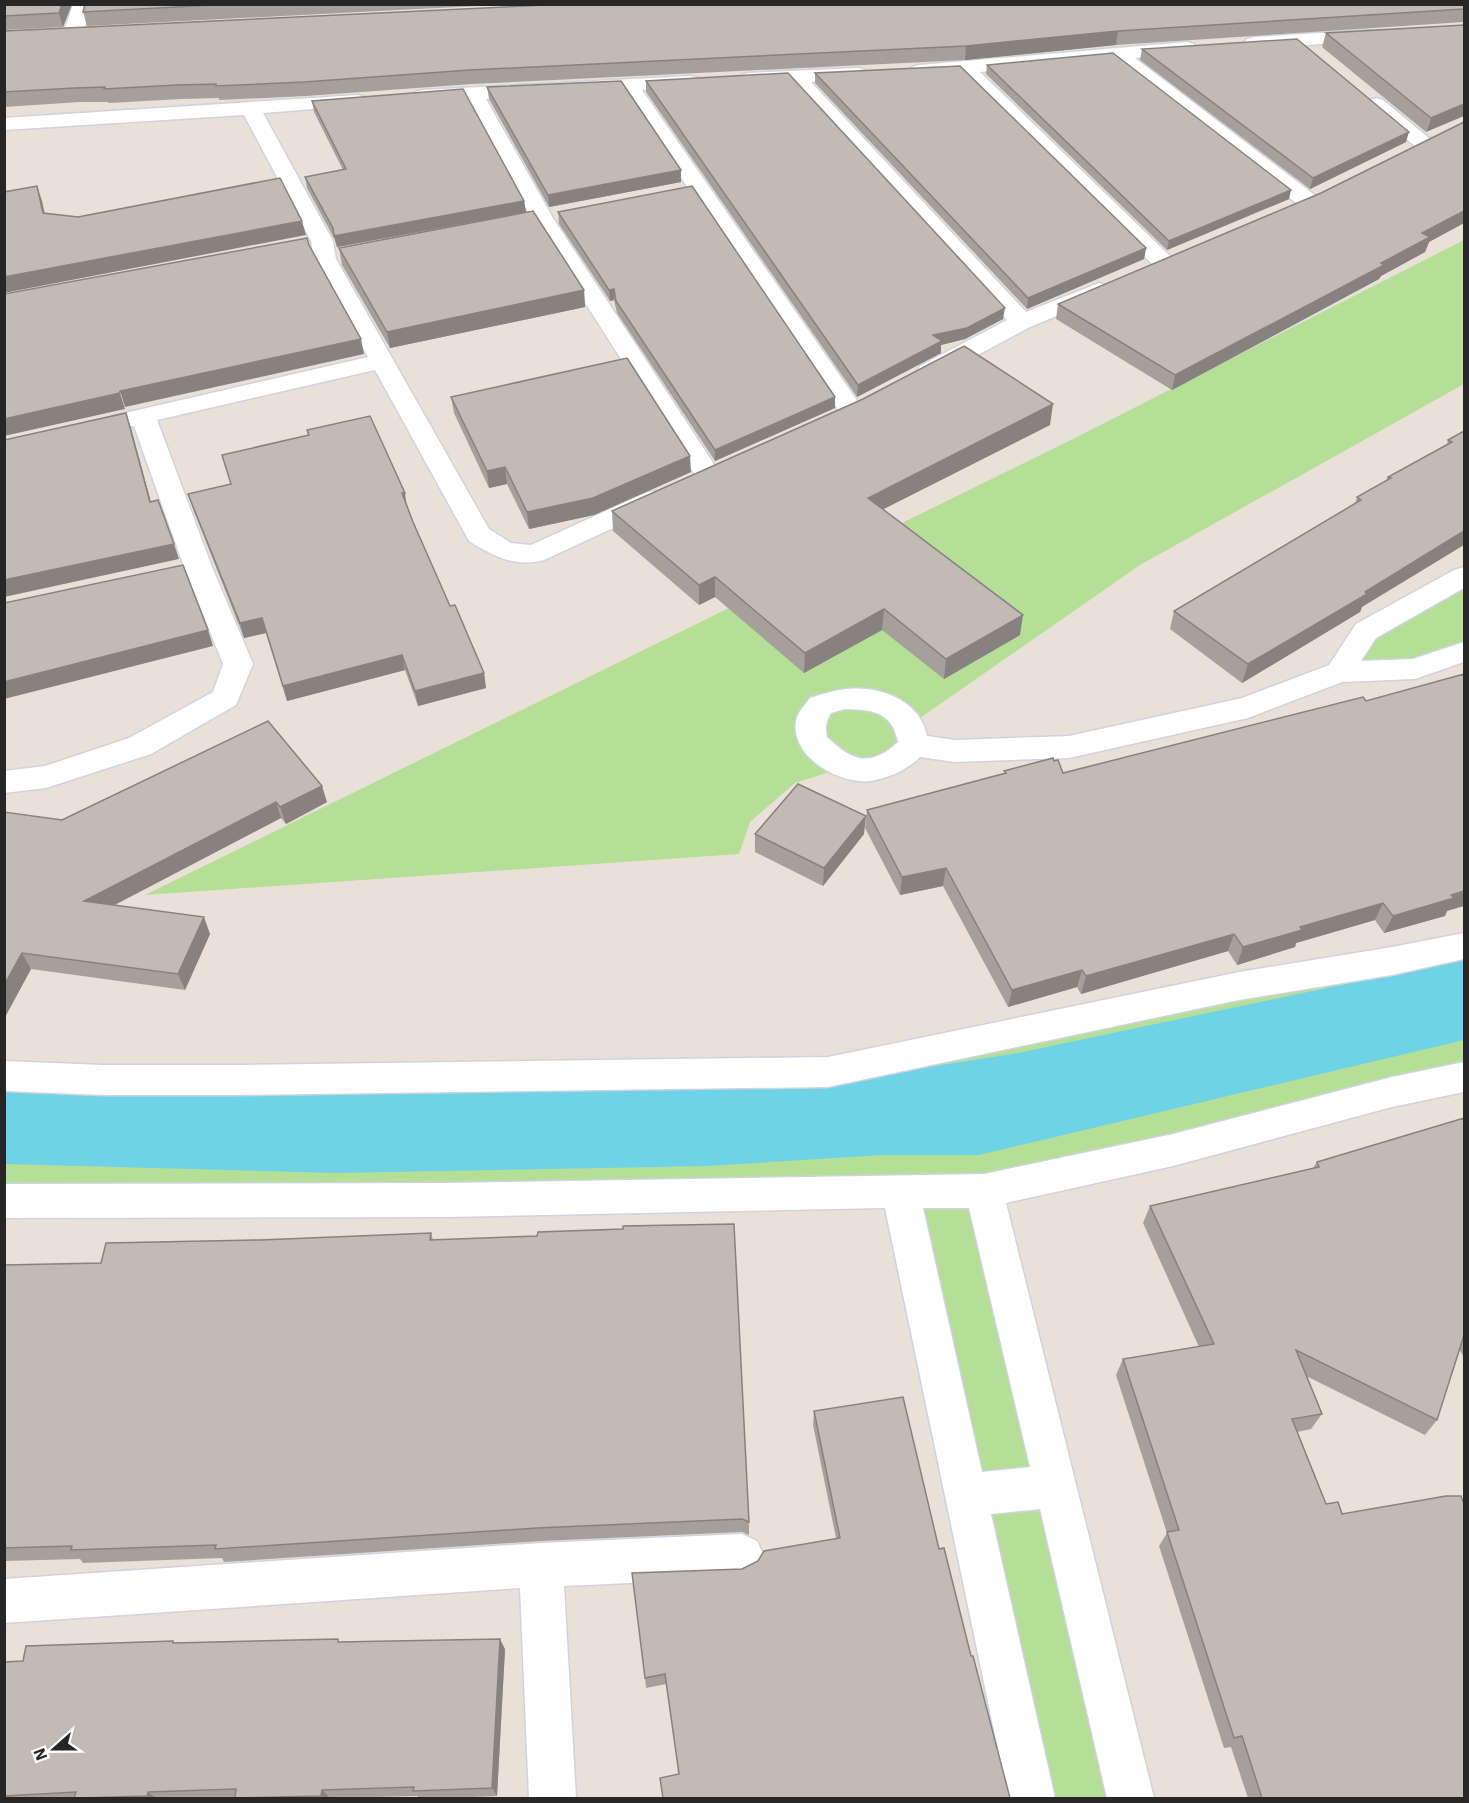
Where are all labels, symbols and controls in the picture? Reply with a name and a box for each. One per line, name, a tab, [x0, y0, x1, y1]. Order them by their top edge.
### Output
north arrow	[24, 1719, 84, 1779]
text: N	[29, 1745, 51, 1763]

